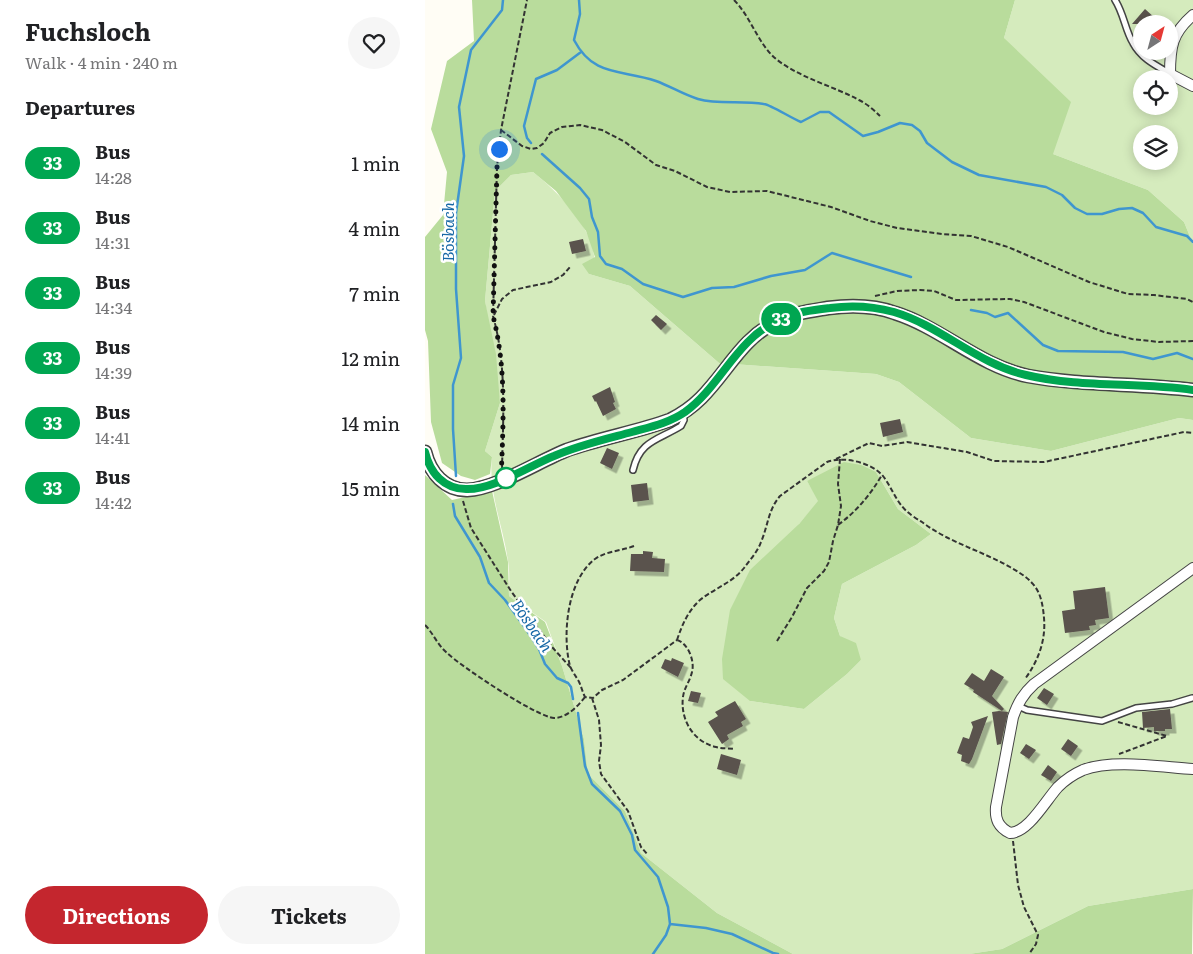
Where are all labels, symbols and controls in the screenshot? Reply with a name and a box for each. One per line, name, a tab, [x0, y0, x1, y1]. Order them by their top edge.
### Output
text: Fuchsloch	[25, 13, 151, 48]
north arrow	[1133, 15, 1177, 60]
map controls	[1133, 15, 1178, 170]
button: heart	[348, 17, 400, 69]
text: Walk · 4 min · 240 m	[25, 50, 178, 74]
button: locate	[1133, 70, 1178, 115]
text: Departures	[25, 93, 135, 121]
button: layers	[1133, 125, 1178, 170]
text: Bus	[95, 137, 130, 165]
your location	[487, 137, 512, 162]
text: 33	[43, 149, 62, 176]
text: 1 min	[351, 149, 400, 177]
text: 14:28	[95, 165, 132, 189]
text: Bus	[95, 202, 130, 230]
water label: Bösbach	[435, 202, 459, 262]
text: 33	[43, 214, 62, 241]
text: 4 min	[348, 214, 400, 242]
text: 14:31	[95, 230, 130, 254]
text: Bus	[95, 267, 130, 295]
text: 33	[43, 279, 62, 306]
text: 7 min	[349, 279, 400, 307]
text: 14:34	[95, 295, 132, 319]
line badge: 33	[759, 303, 803, 335]
text: 33	[771, 305, 791, 332]
text: Bus	[95, 332, 130, 360]
text: 33	[43, 344, 62, 371]
text: 12 min	[341, 344, 400, 372]
text: 14:39	[95, 360, 132, 384]
text: Bus	[95, 397, 130, 425]
text: 33	[43, 409, 62, 436]
text: 14 min	[341, 409, 400, 437]
text: 14:41	[95, 425, 130, 449]
text: Bus	[95, 462, 130, 490]
unlabelled marker	[495, 467, 517, 489]
text: 33	[43, 474, 62, 501]
text: 15 min	[341, 474, 400, 502]
text: 14:42	[95, 490, 132, 514]
water label: Bösbach	[506, 594, 560, 657]
button: Directions	[25, 886, 208, 944]
button: Tickets	[218, 886, 400, 944]

